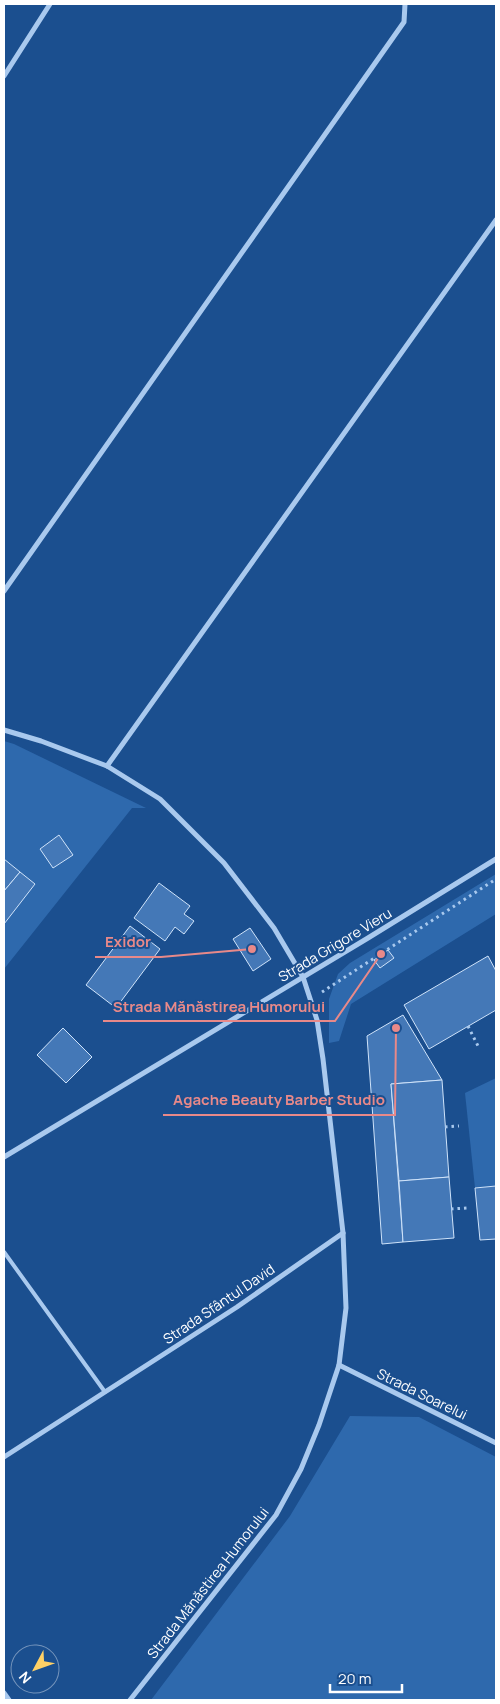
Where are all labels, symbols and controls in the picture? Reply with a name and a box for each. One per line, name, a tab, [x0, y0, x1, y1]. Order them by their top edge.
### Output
street label: Strada Grigore Vieru	[274, 903, 395, 986]
callout: Exidor	[95, 927, 161, 957]
text: Exidor	[105, 931, 151, 952]
callout: Strada Mănăstirea Humorului	[103, 991, 335, 1021]
text: Strada Mănăstirea Humorului	[113, 996, 325, 1017]
callout: Agache Beauty Barber Studio	[163, 1085, 395, 1115]
text: Agache Beauty Barber Studio	[173, 1089, 385, 1110]
street label: Strada Sfântul David	[159, 1259, 278, 1348]
street label: Strada Soarelui	[374, 1363, 471, 1424]
street label: Strada Mănăstirea Humorului	[142, 1503, 273, 1662]
north arrow	[10, 1644, 60, 1694]
scale bar	[330, 1662, 402, 1694]
text: N	[14, 1668, 35, 1688]
text: 20 m	[338, 1668, 371, 1689]

